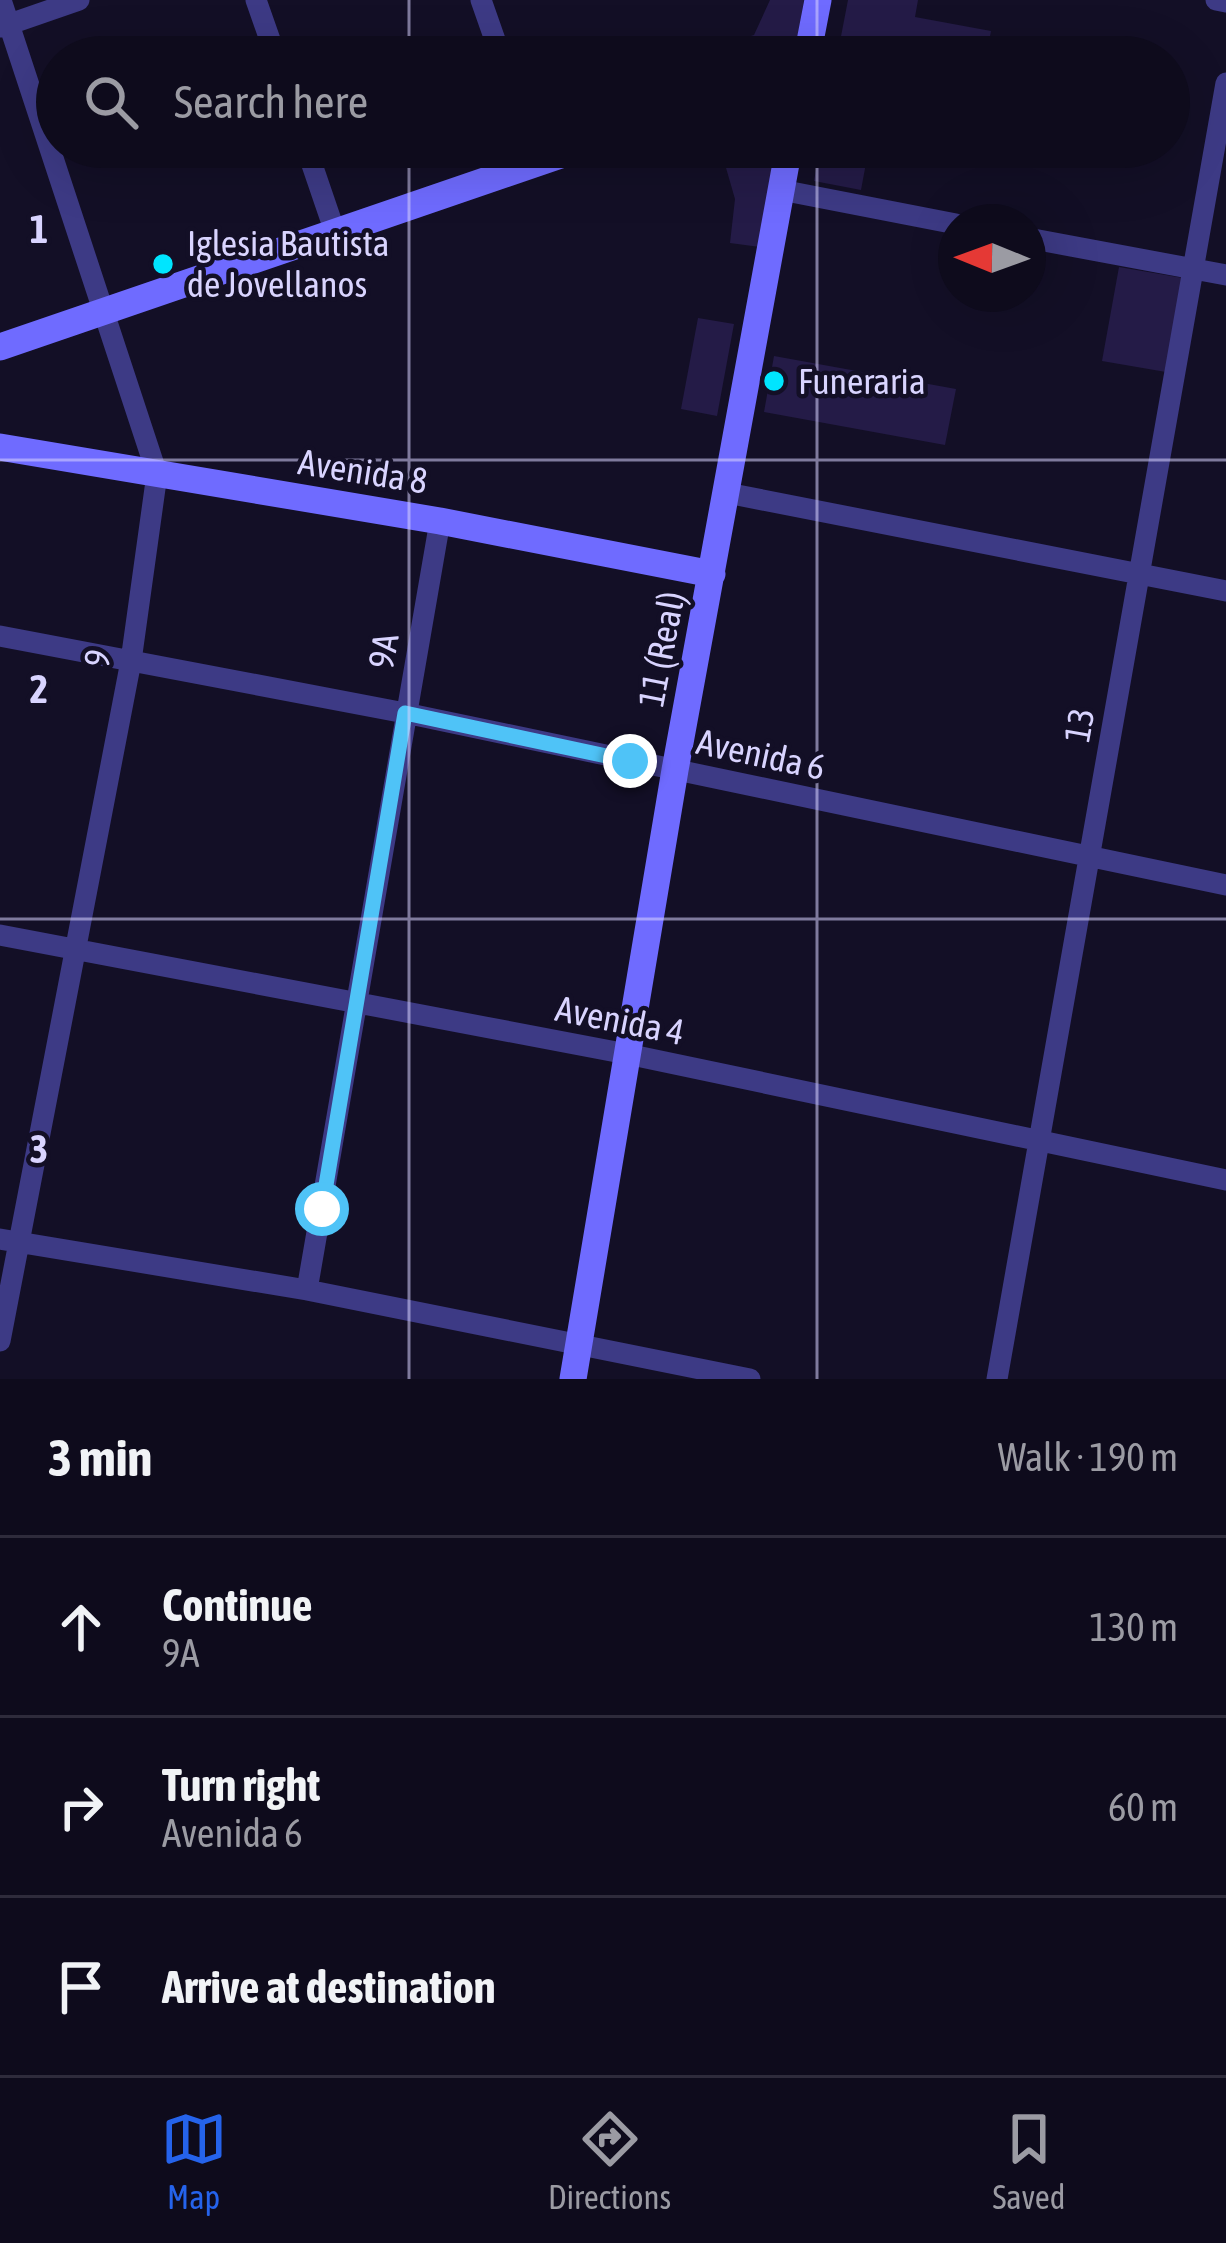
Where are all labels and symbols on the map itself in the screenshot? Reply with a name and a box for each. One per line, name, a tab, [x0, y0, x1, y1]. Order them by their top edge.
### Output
north arrow	[938, 204, 1046, 312]
text: 1	[30, 207, 48, 251]
place label: Iglesia Bautista de Jovellanos	[187, 222, 390, 305]
marker: Iglesia Bautista de Jovellanos	[150, 251, 176, 277]
place label: Funeraria	[798, 360, 926, 402]
marker: Funeraria	[761, 368, 787, 394]
street label: Avenida 8	[296, 440, 430, 502]
street label: 11 (Real)	[629, 588, 693, 710]
street label: 9A	[359, 630, 407, 672]
street label: 9	[75, 646, 119, 670]
text: 2	[30, 667, 48, 711]
street label: 13	[1055, 705, 1103, 745]
street label: Avenida 6	[693, 720, 829, 788]
route end	[603, 734, 657, 788]
street label: Avenida 4	[552, 987, 688, 1053]
text: 3	[30, 1127, 48, 1171]
route start	[295, 1182, 349, 1236]

